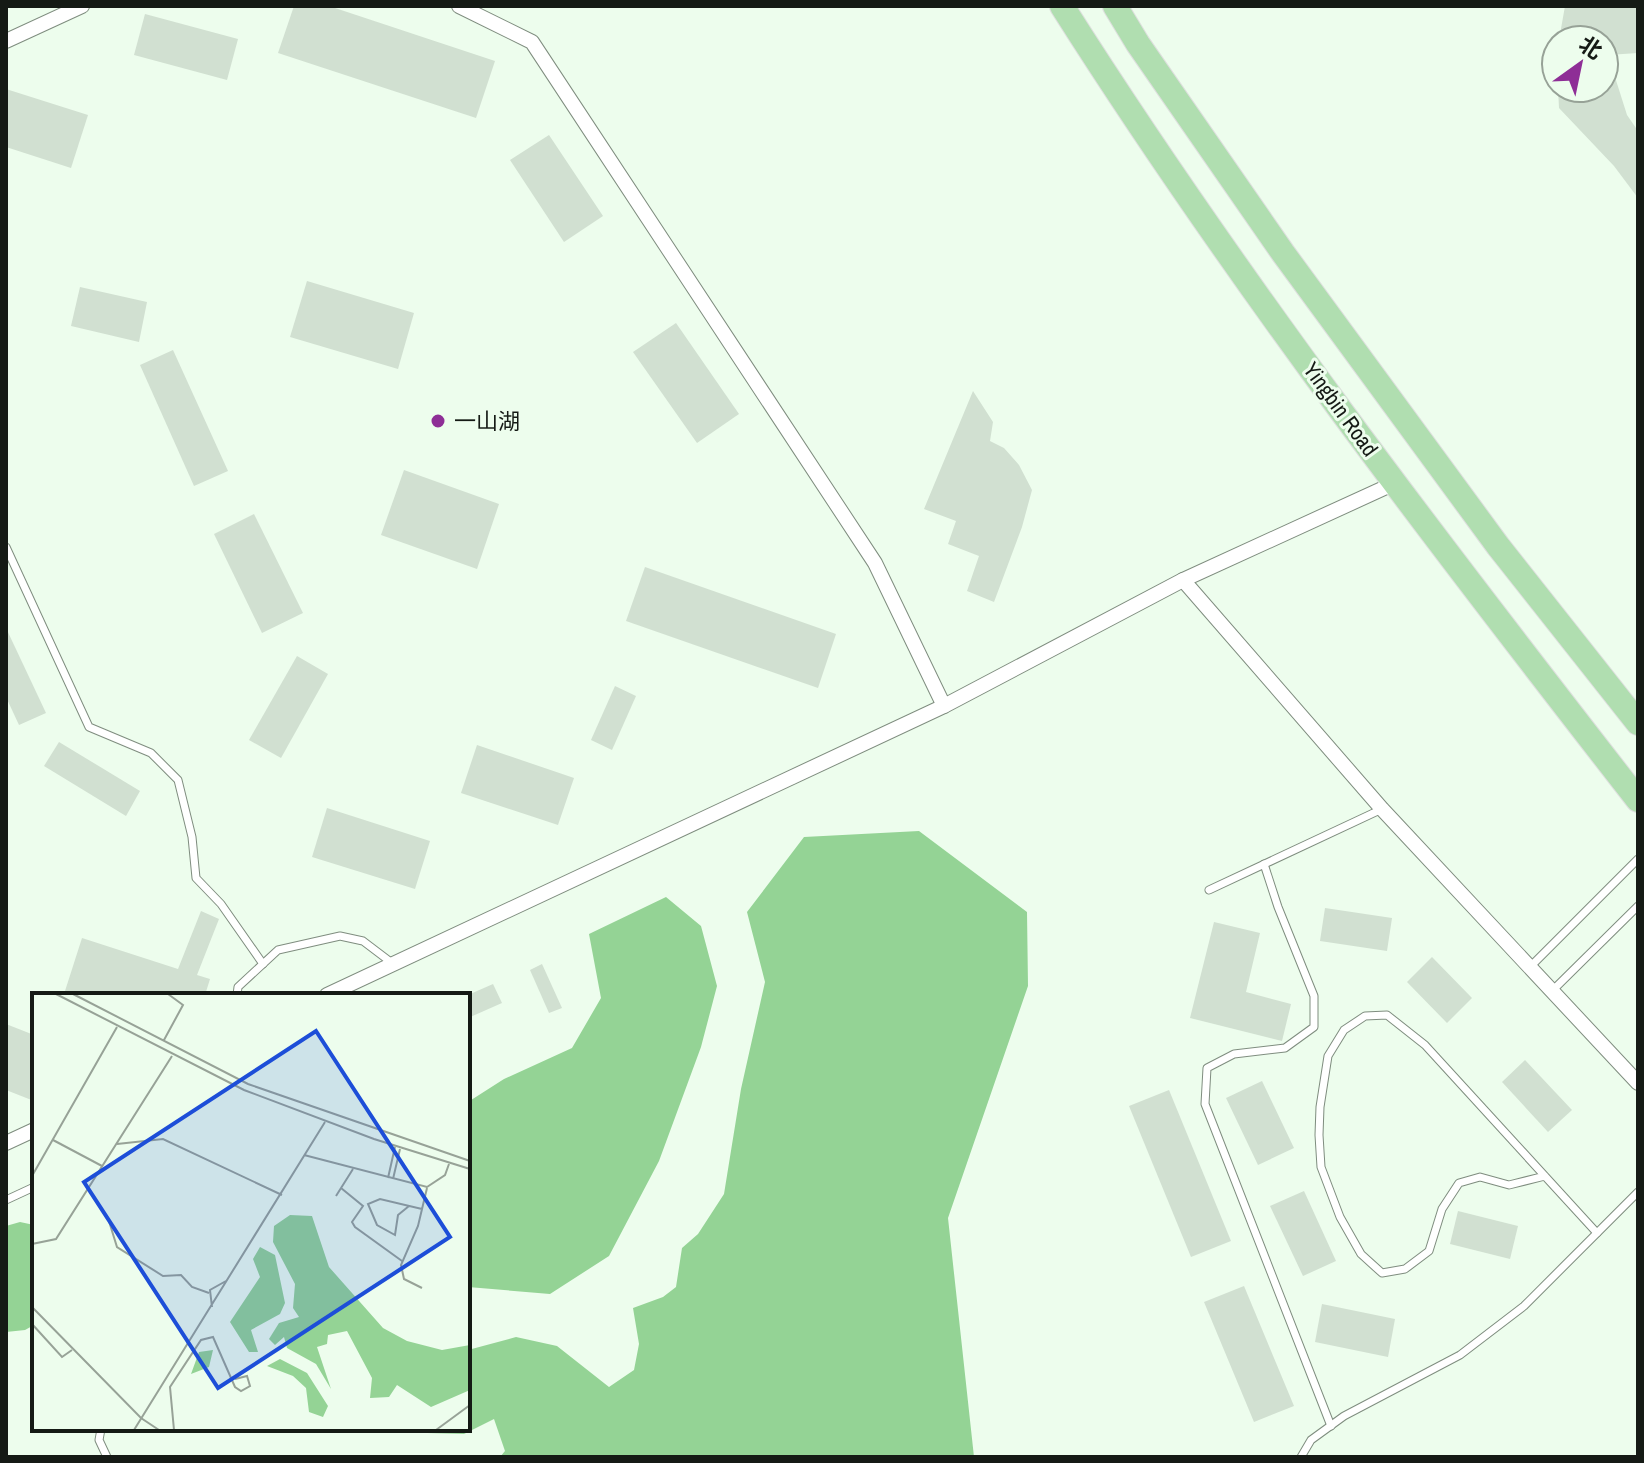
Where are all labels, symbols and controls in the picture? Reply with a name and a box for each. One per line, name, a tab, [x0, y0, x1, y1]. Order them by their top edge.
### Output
north arrow	[1540, 24, 1620, 104]
text: 北	[1573, 29, 1608, 66]
street label: Yingbin Road	[1297, 356, 1385, 462]
place label: 一山湖	[454, 406, 520, 436]
marker: 一山湖	[429, 412, 447, 430]
inset map	[32, 993, 470, 1431]

